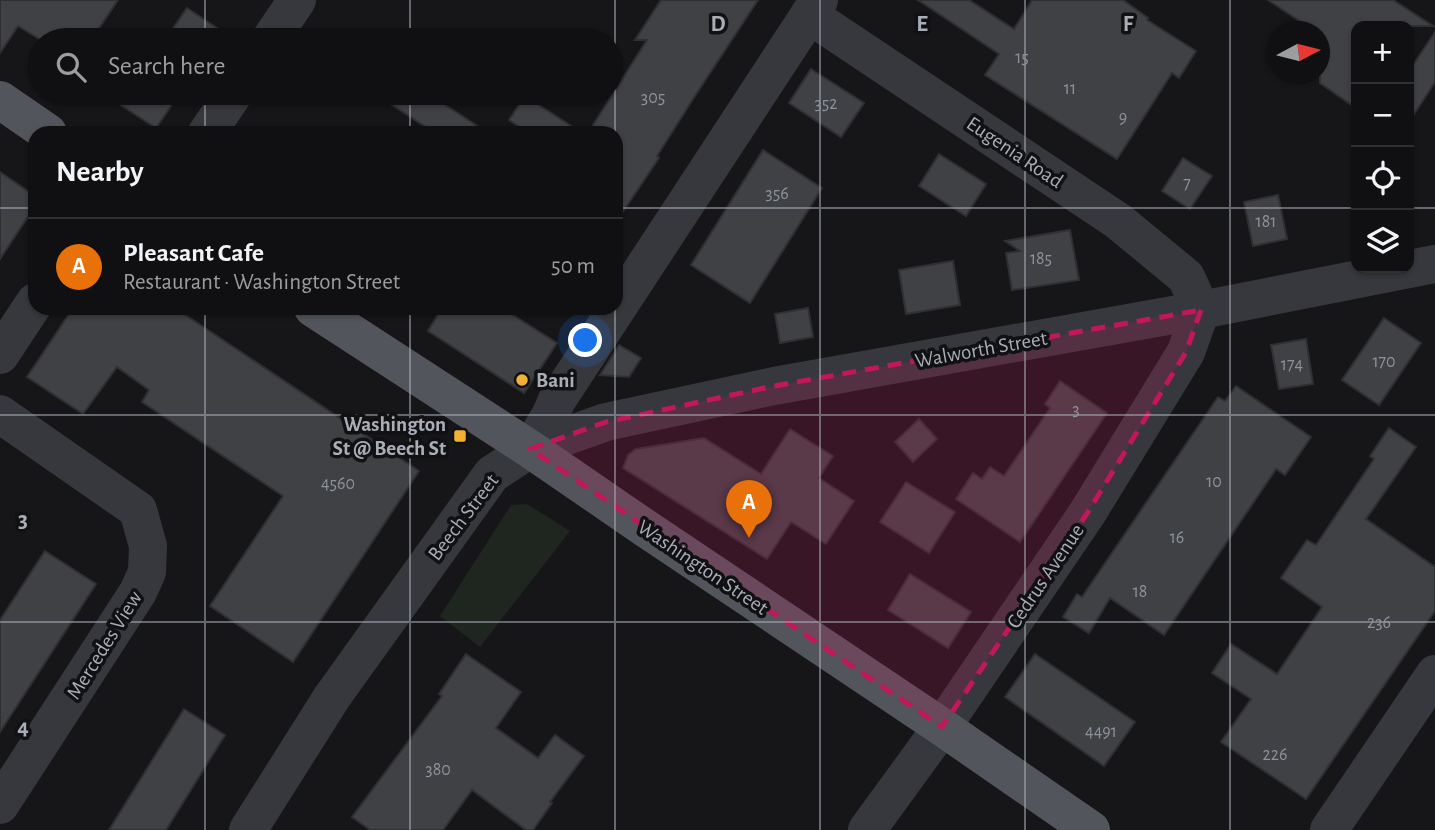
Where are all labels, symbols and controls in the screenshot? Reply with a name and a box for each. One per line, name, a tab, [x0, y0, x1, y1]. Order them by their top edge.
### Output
text: D	[710, 13, 726, 36]
text: E	[916, 13, 928, 36]
text: F	[1123, 13, 1134, 36]
north arrow	[1267, 21, 1330, 84]
map controls	[1351, 21, 1414, 273]
button: +	[1351, 21, 1414, 84]
search box	[28, 28, 623, 105]
icon: search	[52, 48, 90, 86]
house number: 15	[1015, 49, 1029, 67]
text: Search here	[108, 53, 226, 79]
house number: 11	[1064, 80, 1076, 98]
button: −	[1351, 84, 1414, 147]
house number: 305	[641, 89, 665, 107]
house number: 352	[814, 95, 838, 113]
house number: 9	[1119, 109, 1127, 127]
street label: Eugenia Road	[963, 113, 1067, 192]
button: locate	[1351, 147, 1414, 210]
text: Nearby	[56, 157, 144, 187]
house number: 7	[1183, 175, 1191, 193]
house number: 356	[765, 185, 789, 203]
button: layers	[1351, 210, 1414, 273]
house number: 181	[1256, 213, 1276, 231]
text: Pleasant Cafe	[123, 240, 264, 266]
house number: 185	[1030, 250, 1052, 268]
text: A	[72, 255, 86, 278]
text: 50 m	[551, 255, 595, 278]
text: Restaurant · Washington Street	[123, 271, 400, 294]
your location	[568, 323, 602, 357]
street label: Walworth Street	[913, 327, 1049, 371]
house number: 170	[1372, 353, 1396, 371]
house number: 174	[1281, 356, 1304, 374]
place label: Bani	[536, 370, 575, 391]
marker: Bani	[514, 372, 530, 388]
house number: 3	[1072, 401, 1080, 419]
place label: Washington St @ Beech St	[333, 414, 446, 459]
marker: Washington St @ Beech St	[452, 428, 468, 444]
street label: Beech Street	[424, 470, 503, 564]
house number: 10	[1206, 473, 1222, 491]
house number: 4560	[321, 475, 355, 493]
pin: A	[726, 480, 772, 538]
text: 3	[18, 509, 28, 532]
street label: Washington Street	[634, 516, 772, 619]
street label: Cedrus Avenue	[1003, 520, 1088, 632]
house number: 16	[1170, 529, 1184, 547]
house number: 18	[1133, 583, 1147, 601]
street label: Mercedes View	[63, 588, 146, 703]
house number: 236	[1367, 614, 1391, 632]
text: 4	[17, 716, 29, 739]
house number: 4491	[1085, 723, 1117, 741]
house number: 226	[1263, 746, 1287, 764]
house number: 380	[425, 761, 451, 779]

